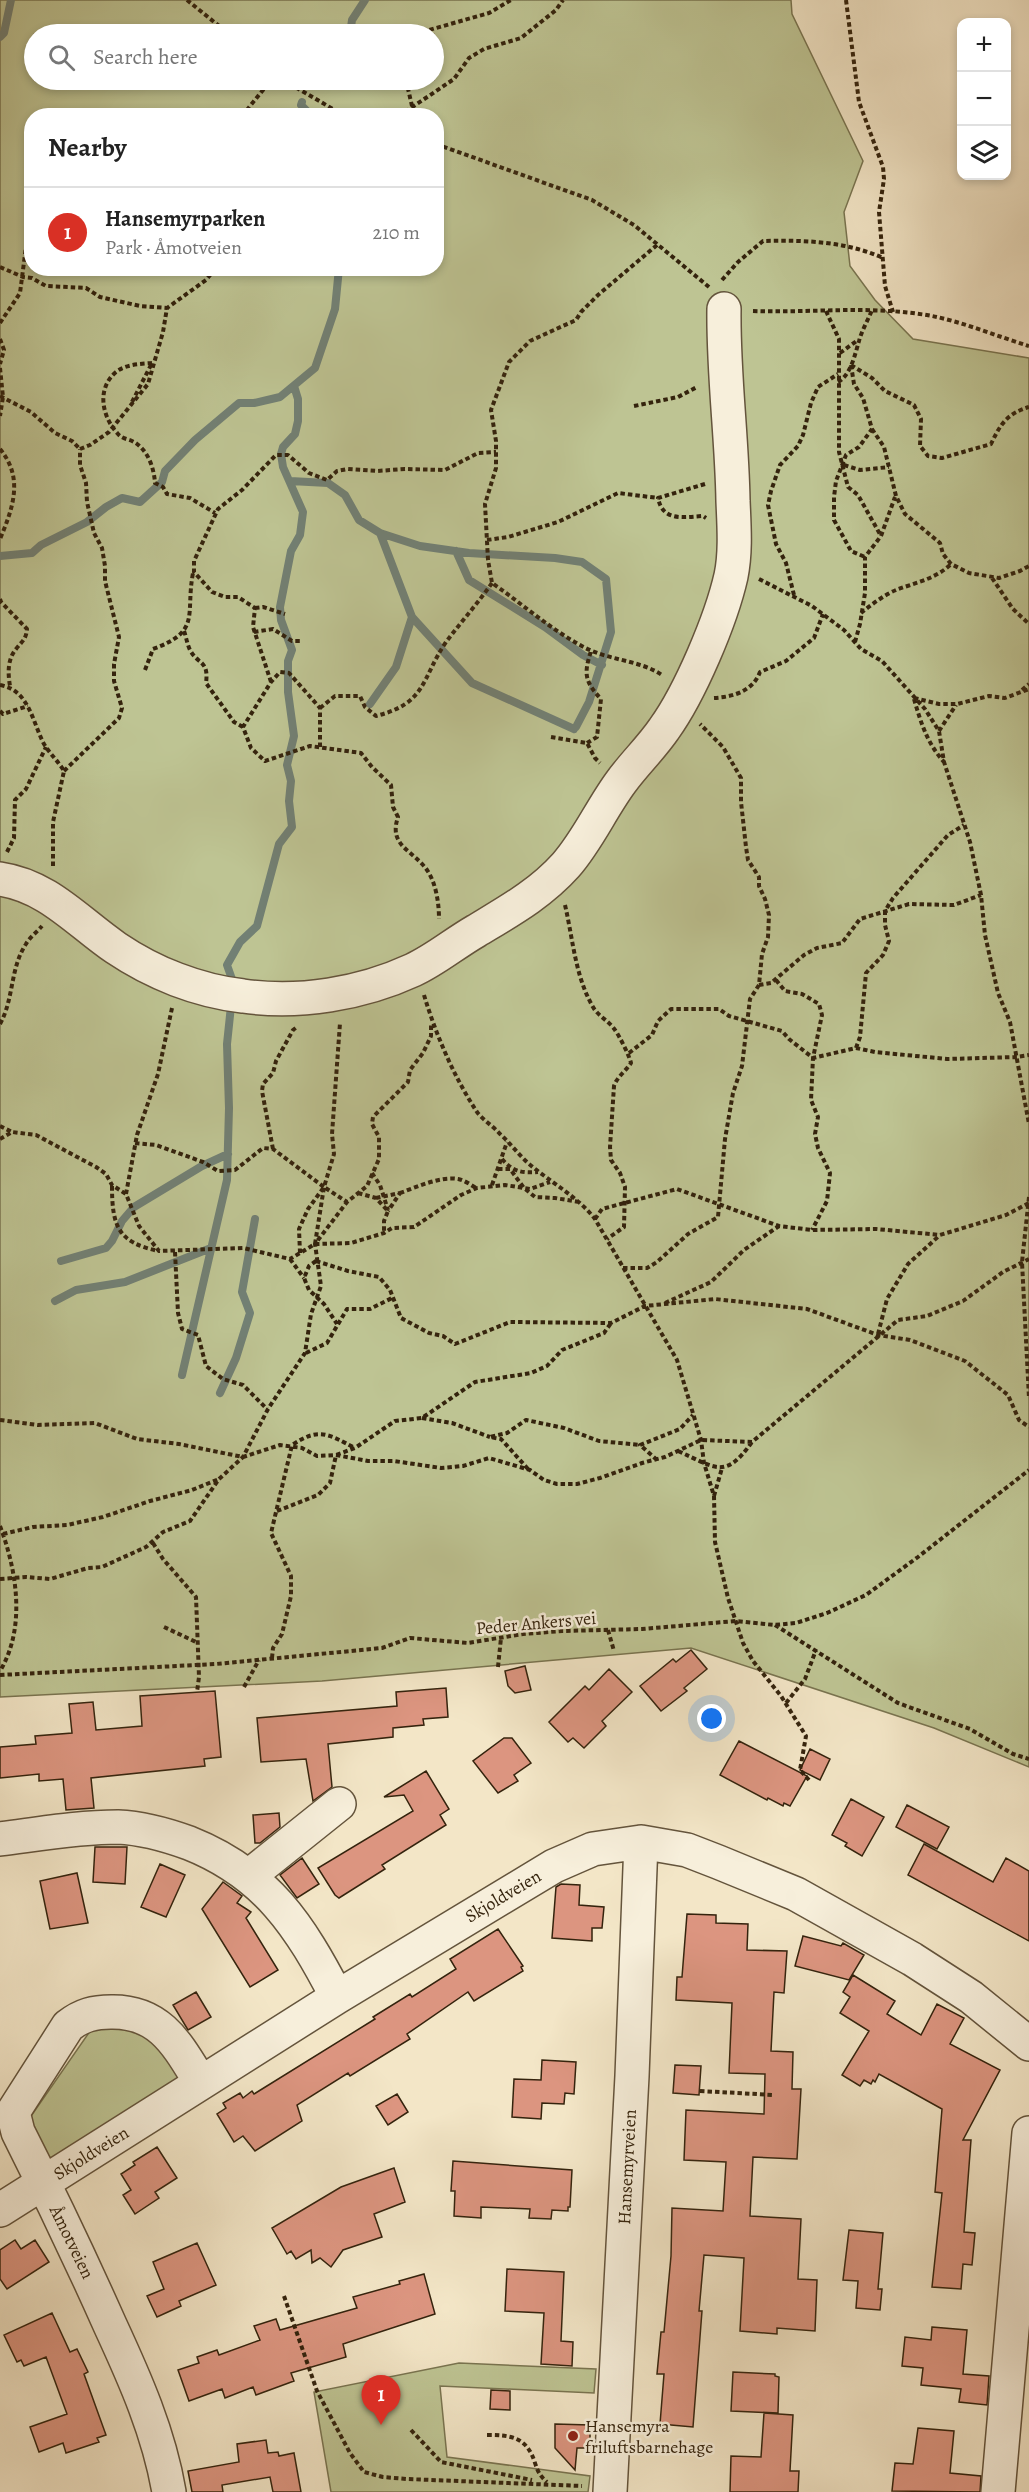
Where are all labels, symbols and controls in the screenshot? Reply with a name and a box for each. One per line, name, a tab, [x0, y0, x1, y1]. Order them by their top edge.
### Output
map controls	[957, 18, 1011, 180]
button: +	[957, 18, 1011, 72]
search box	[24, 24, 444, 90]
icon: search	[45, 41, 78, 74]
text: Search here	[93, 42, 198, 72]
button: −	[957, 72, 1011, 126]
button: layers	[957, 126, 1011, 180]
text: Nearby	[48, 130, 127, 165]
text: Hansemyrparken	[105, 204, 265, 234]
text: 1	[64, 219, 71, 246]
text: 210 m	[372, 219, 420, 246]
text: Park · Åmotveien	[105, 234, 242, 261]
street label: Peder Ankers vei	[475, 1606, 597, 1640]
your location	[697, 1704, 726, 1733]
street label: Skjoldveien	[461, 1864, 546, 1928]
street label: Hansemyrveien	[612, 2109, 642, 2225]
street label: Skjoldveien	[49, 2120, 133, 2186]
street label: Åmotveien	[43, 2200, 100, 2283]
pin: 1	[362, 2376, 400, 2425]
place label: Hansemyra friluftsbarnehage	[585, 2414, 713, 2459]
marker: Hansemyra friluftsbarnehage	[566, 2429, 580, 2443]

